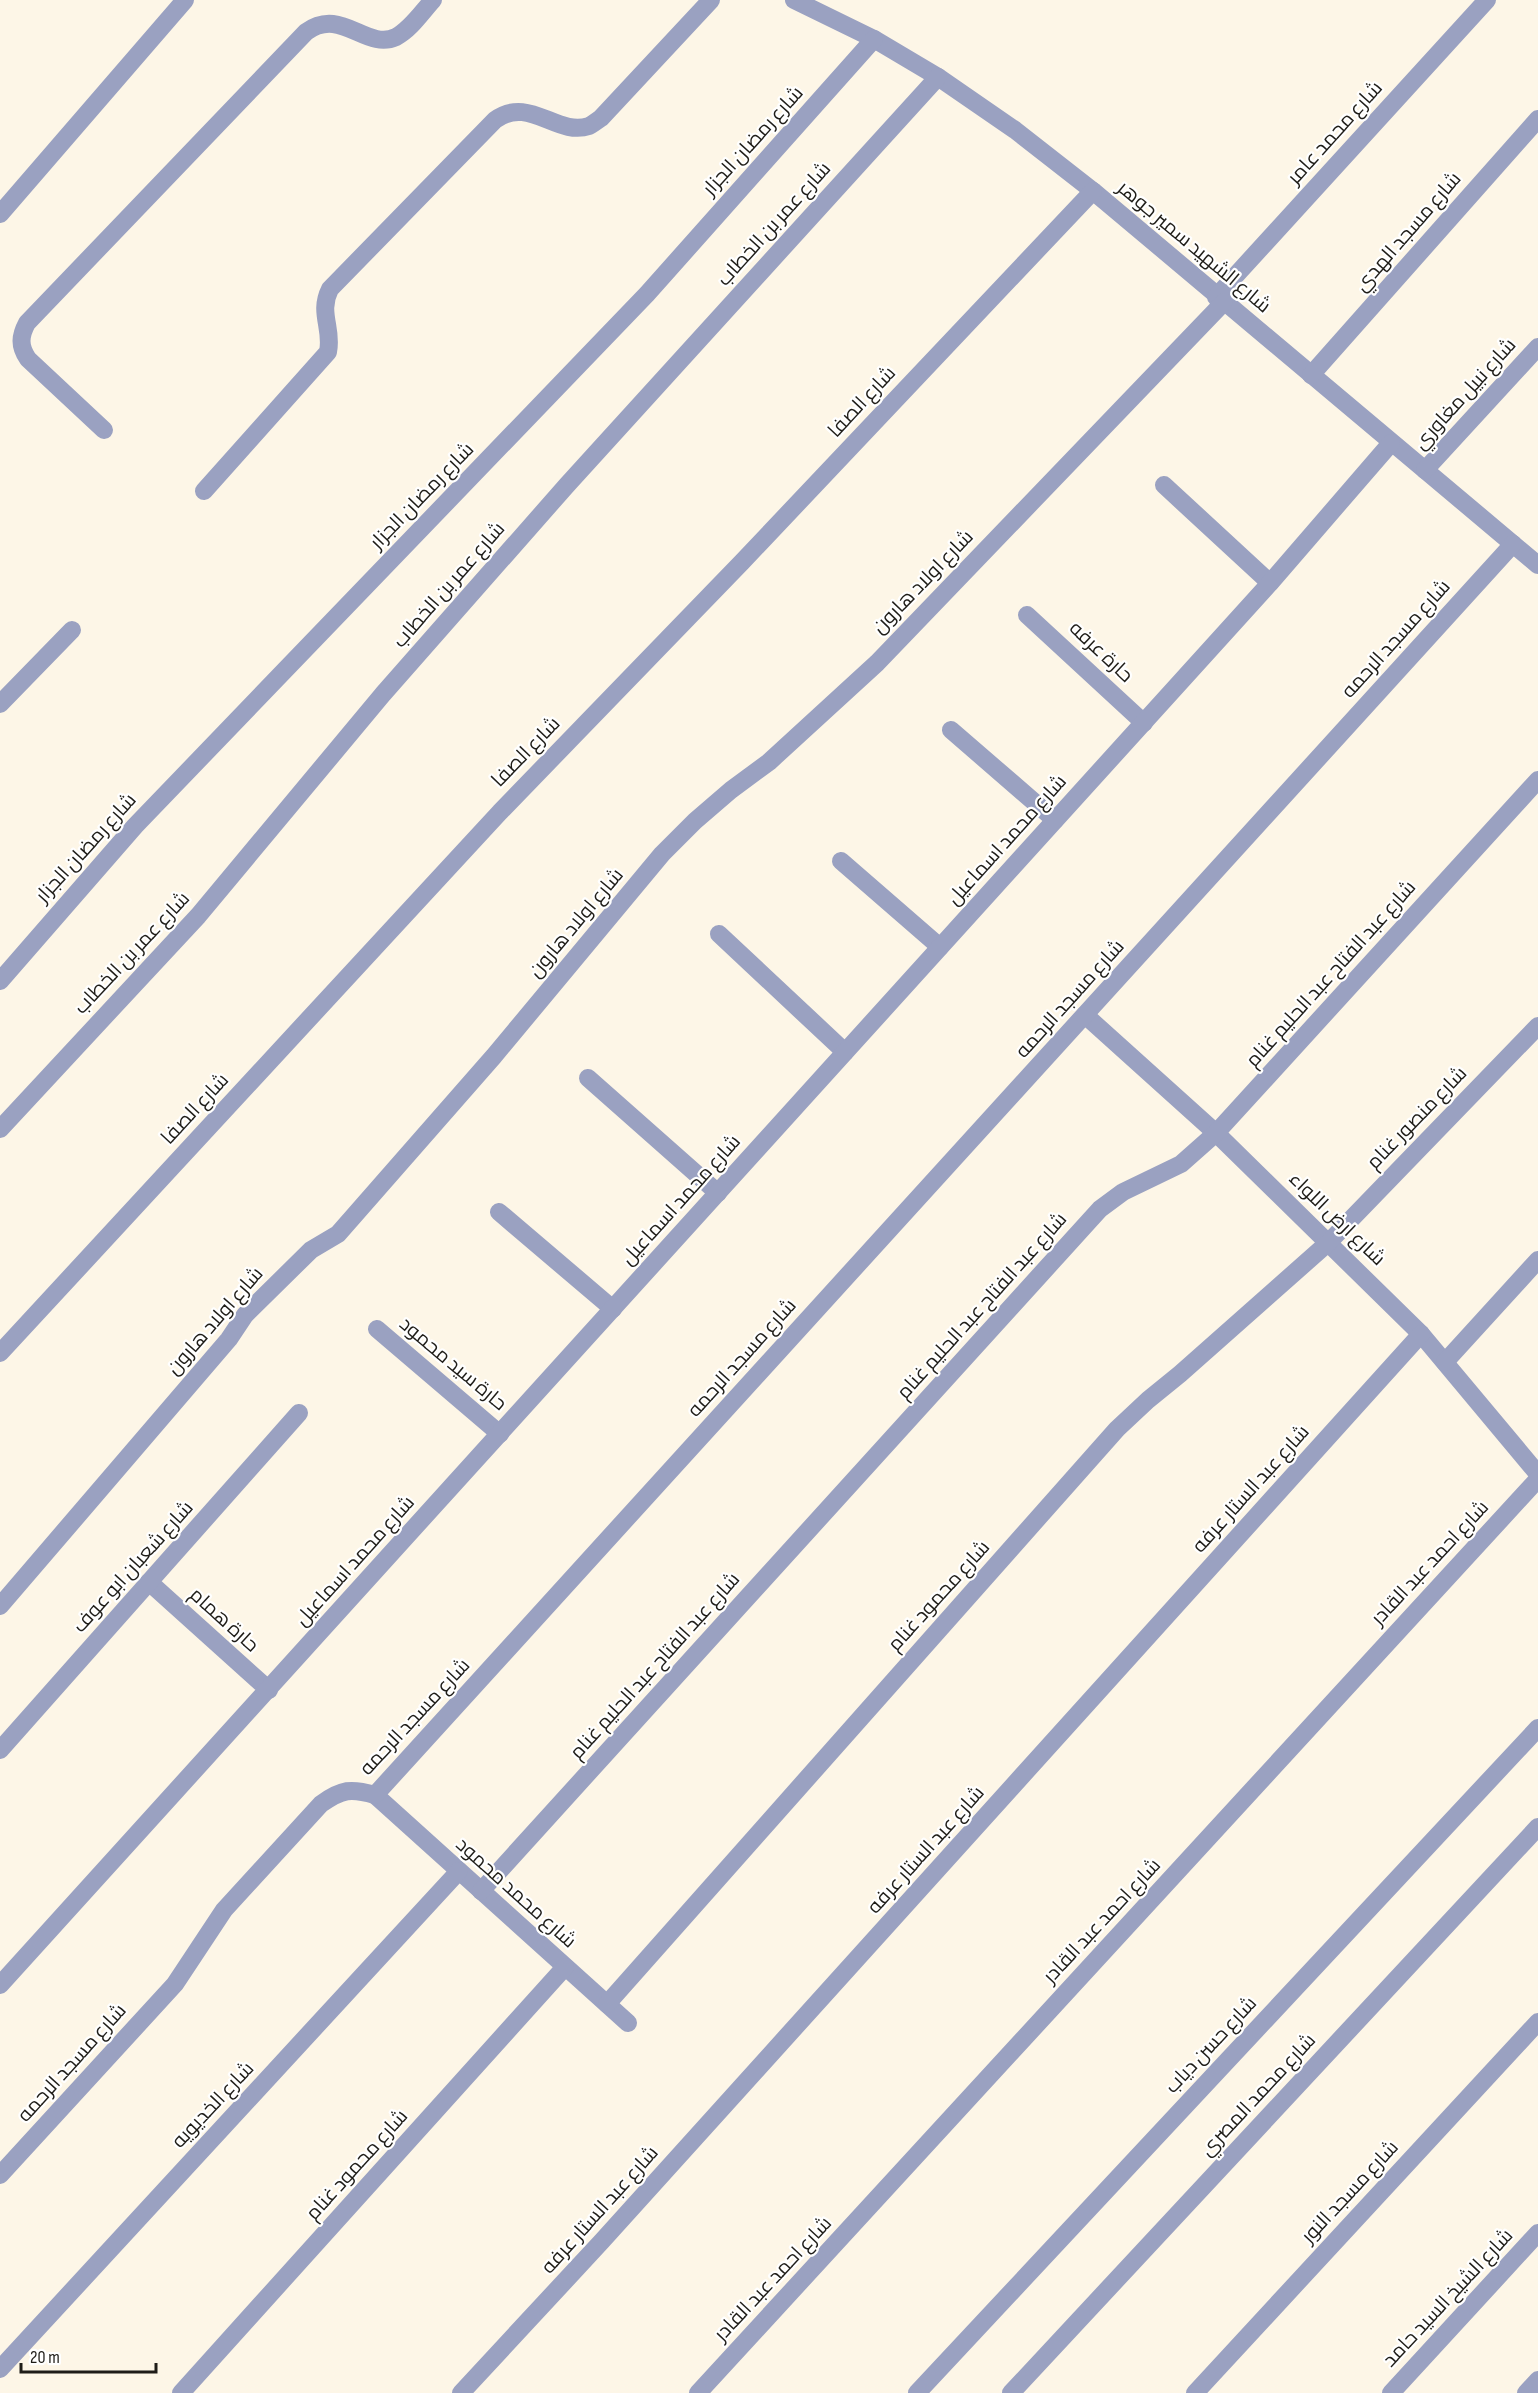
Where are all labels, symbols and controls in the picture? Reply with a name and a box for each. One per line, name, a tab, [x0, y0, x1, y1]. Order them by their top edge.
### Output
street label: شارع محمد عامر	[1282, 76, 1388, 191]
street label: شارع رمضان الجزار	[697, 81, 809, 202]
street label: شارع عمر بن الخطاب	[712, 157, 837, 292]
street label: شارع مسجد الهدي	[1350, 167, 1469, 299]
street label: شارع الشهيد سمير جوهر	[1111, 175, 1275, 319]
street label: شارع نبيل مغاوري	[1409, 333, 1524, 457]
street label: شارع الصفا	[823, 361, 902, 443]
street label: شارع رمضان الجزار	[364, 438, 480, 556]
street label: شارع عمر بن الخطاب	[388, 517, 511, 653]
street label: شارع اولاد هارون	[867, 525, 979, 640]
street label: شارع مسجد الرحمه	[1337, 575, 1456, 704]
street label: حارة عرفه	[1064, 616, 1138, 688]
street label: شارع الصفا	[487, 712, 566, 793]
street label: شارع محمد اسماعيل	[942, 770, 1073, 911]
street label: شارع رمضان الجزار	[30, 788, 142, 909]
street label: شارع اولاد هارون	[523, 863, 629, 983]
street label: شارع عبد الفتاح عبد الحليم غنام	[1241, 876, 1422, 1073]
street label: شارع عمر بن الخطاب	[69, 887, 196, 1020]
street label: شارع مسجد الرحمه	[1011, 935, 1130, 1064]
street label: شارع منصور غنام	[1362, 1062, 1473, 1175]
street label: شارع الصفا	[156, 1068, 235, 1150]
street label: شارع محمد اسماعيل	[616, 1130, 747, 1271]
street label: شارع ارض اللواء	[1283, 1167, 1390, 1272]
street label: شارع عبد الفتاح عبد الحليم غنام	[892, 1208, 1073, 1405]
street label: شارع اولاد هارون	[162, 1262, 269, 1381]
street label: شارع مسجد الرحمه	[683, 1294, 802, 1423]
street label: حارة سيد محمود	[394, 1312, 512, 1416]
street label: شارع عبد الستار عرفه	[1187, 1420, 1315, 1558]
street label: شارع محمد اسماعيل	[290, 1491, 421, 1632]
street label: شارع شعبان ابو عوف	[68, 1496, 199, 1638]
street label: شارع احمد عبد القادر	[1365, 1496, 1495, 1632]
street label: شارع محمود غنام	[883, 1536, 996, 1657]
street label: شارع عبد الفتاح عبد الحليم غنام	[565, 1568, 746, 1765]
street label: حارة همام	[184, 1583, 264, 1658]
street label: شارع مسجد الرحمه	[355, 1654, 476, 1781]
street label: شارع عبد الستار عرفه	[862, 1781, 990, 1919]
street label: شارع محمد محمود	[450, 1833, 581, 1954]
street label: شارع احمد عبد القادر	[1037, 1854, 1167, 1990]
street label: شارع حسن دياب	[1160, 1992, 1263, 2099]
street label: شارع مسجد الرحمه	[13, 1999, 132, 2128]
street label: شارع محمد المصري	[1195, 2029, 1323, 2163]
street label: شارع الخديويه	[167, 2057, 260, 2154]
street label: شارع محمود غنام	[301, 2105, 414, 2226]
street label: شارع مسجد النور	[1296, 2136, 1404, 2250]
street label: شارع عبد الستار عرفه	[536, 2141, 664, 2279]
street label: شارع احمد عبد القادر	[708, 2212, 838, 2348]
street label: شارع الشيخ السيد حامد	[1378, 2224, 1519, 2373]
scale bar	[21, 2336, 156, 2374]
text: 20 m	[30, 2347, 60, 2368]

